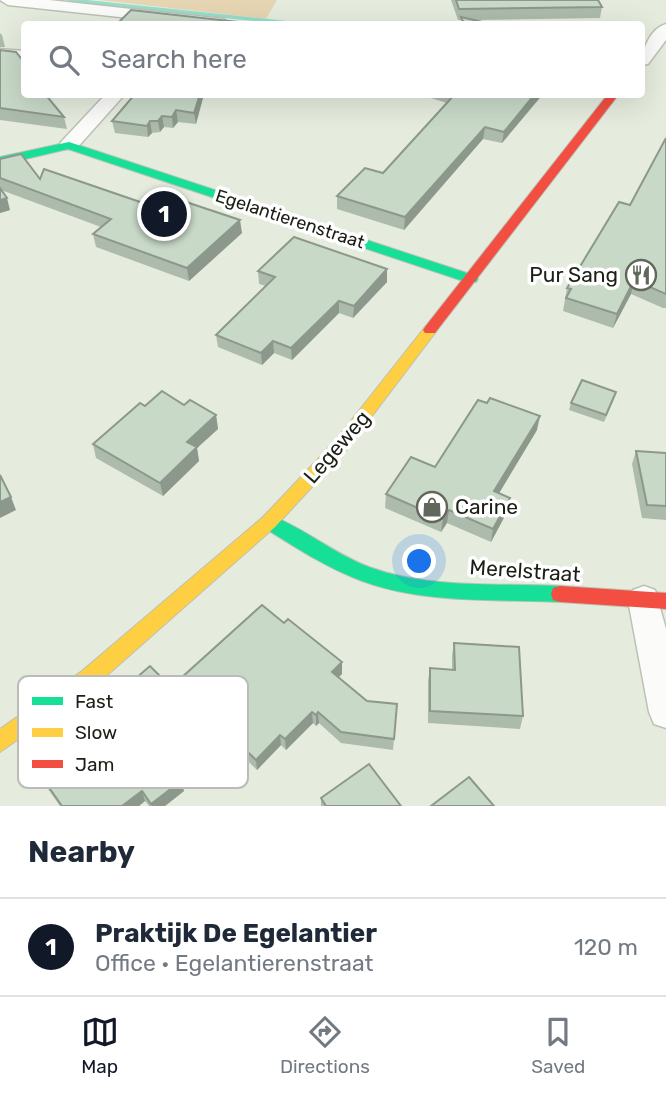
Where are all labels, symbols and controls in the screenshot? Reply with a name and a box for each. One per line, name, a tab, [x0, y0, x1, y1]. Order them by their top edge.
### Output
search box	[21, 21, 645, 98]
icon: search	[45, 41, 83, 79]
text: Search here	[101, 44, 247, 75]
street label: Egelantierenstraat	[213, 185, 367, 253]
pin: 1	[141, 188, 187, 240]
restaurant icon: Pur Sang	[624, 258, 658, 292]
place label: Pur Sang	[529, 262, 618, 287]
street label: Legeweg	[298, 405, 375, 488]
shop icon: Carine	[415, 490, 449, 524]
place label: Carine	[455, 494, 518, 519]
your location	[402, 544, 436, 578]
street label: Merelstraat	[469, 554, 581, 587]
legend	[18, 676, 248, 788]
text: Fast	[75, 690, 114, 713]
text: Slow	[75, 721, 117, 744]
text: Jam	[75, 753, 114, 776]
text: Nearby	[28, 834, 135, 870]
text: Praktijk De Egelantier	[95, 918, 377, 949]
text: 1	[45, 933, 57, 961]
text: 120 m	[574, 933, 638, 961]
text: Office · Egelantierenstraat	[95, 949, 373, 977]
tab: Map	[81, 1013, 119, 1078]
tab: Directions	[280, 1013, 370, 1078]
tab: Saved	[531, 1013, 585, 1078]

